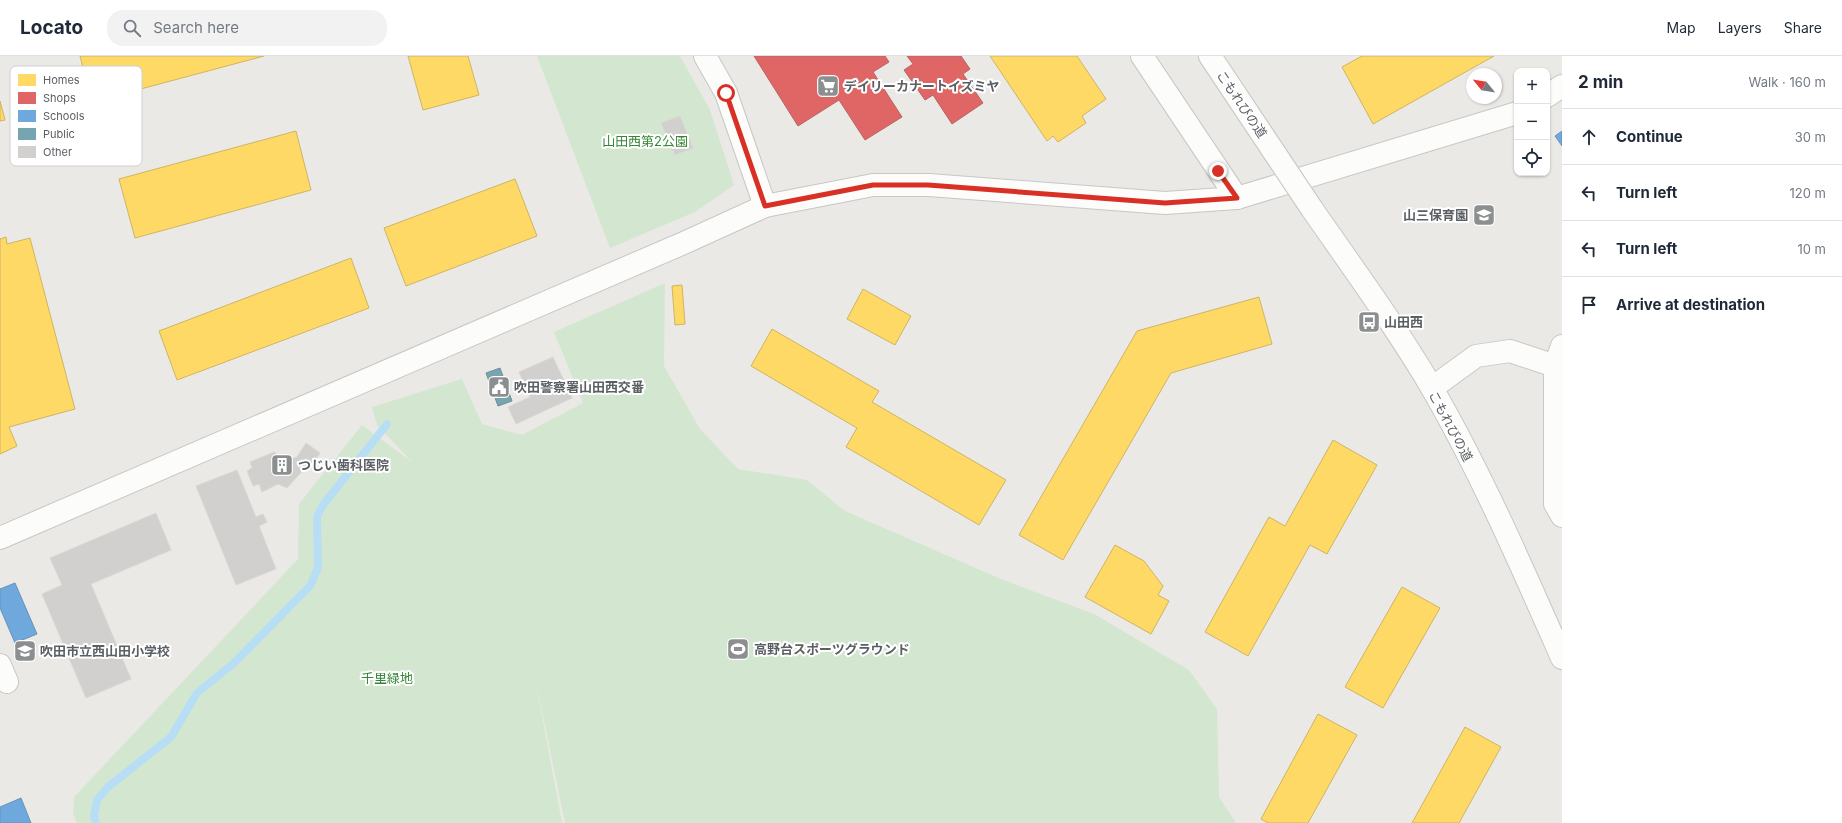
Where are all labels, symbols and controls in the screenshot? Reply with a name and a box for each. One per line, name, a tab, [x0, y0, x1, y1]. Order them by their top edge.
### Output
search box	[107, 10, 387, 46]
text: Locato	[20, 16, 83, 39]
icon: search	[121, 17, 143, 39]
text: Search here	[153, 18, 239, 37]
text: Map	[1667, 19, 1696, 36]
text: Layers	[1718, 19, 1762, 36]
text: Share	[1784, 19, 1822, 36]
legend	[10, 66, 142, 166]
street label: こもれびの道	[1214, 67, 1270, 141]
north arrow	[1466, 68, 1502, 104]
map controls	[1514, 68, 1550, 176]
button: +	[1514, 68, 1550, 104]
text: 2 min	[1578, 72, 1623, 92]
text: Homes	[43, 73, 80, 87]
supermarket icon: デイリーカナートイズミヤ	[815, 73, 841, 99]
text: Walk · 160 m	[1749, 74, 1826, 90]
place label: デイリーカナートイズミヤ	[844, 78, 1000, 94]
route start	[717, 84, 735, 102]
text: Shops	[43, 91, 76, 105]
button: −	[1514, 104, 1550, 140]
text: Schools	[43, 109, 85, 123]
icon: ahead	[1578, 126, 1600, 148]
text: Public	[43, 127, 75, 141]
text: Continue	[1616, 127, 1683, 146]
text: 30 m	[1795, 129, 1826, 145]
park label: 山田西第2公園	[602, 133, 688, 149]
button: locate	[1514, 140, 1550, 176]
text: Other	[43, 145, 72, 159]
route end	[1209, 162, 1227, 180]
icon: left	[1578, 182, 1600, 204]
text: Turn left	[1616, 183, 1677, 202]
text: 120 m	[1790, 185, 1826, 201]
school or university icon: 山三保育園	[1471, 202, 1497, 228]
place label: 山三保育園	[1403, 207, 1468, 223]
icon: left	[1578, 238, 1600, 260]
text: Turn left	[1616, 239, 1677, 258]
text: 10 m	[1797, 241, 1826, 257]
icon: arrive	[1578, 294, 1600, 316]
text: Arrive at destination	[1616, 295, 1765, 314]
bus stop icon: 山田西	[1356, 309, 1382, 335]
place label: 山田西	[1384, 314, 1423, 330]
public building icon: 吹田警察署山田西交番	[486, 374, 512, 400]
place label: 吹田警察署山田西交番	[514, 379, 644, 395]
street label: こもれびの道	[1426, 388, 1476, 464]
building icon: つじい歯科医院	[269, 452, 295, 478]
place label: つじい歯科医院	[298, 457, 389, 473]
sports icon: 高野台スポーツグラウンド	[725, 636, 751, 662]
school or university icon: 吹田市立西山田小学校	[12, 638, 38, 664]
place label: 高野台スポーツグラウンド	[754, 641, 910, 657]
place label: 吹田市立西山田小学校	[40, 643, 170, 659]
park label: 千里緑地	[361, 670, 413, 686]

